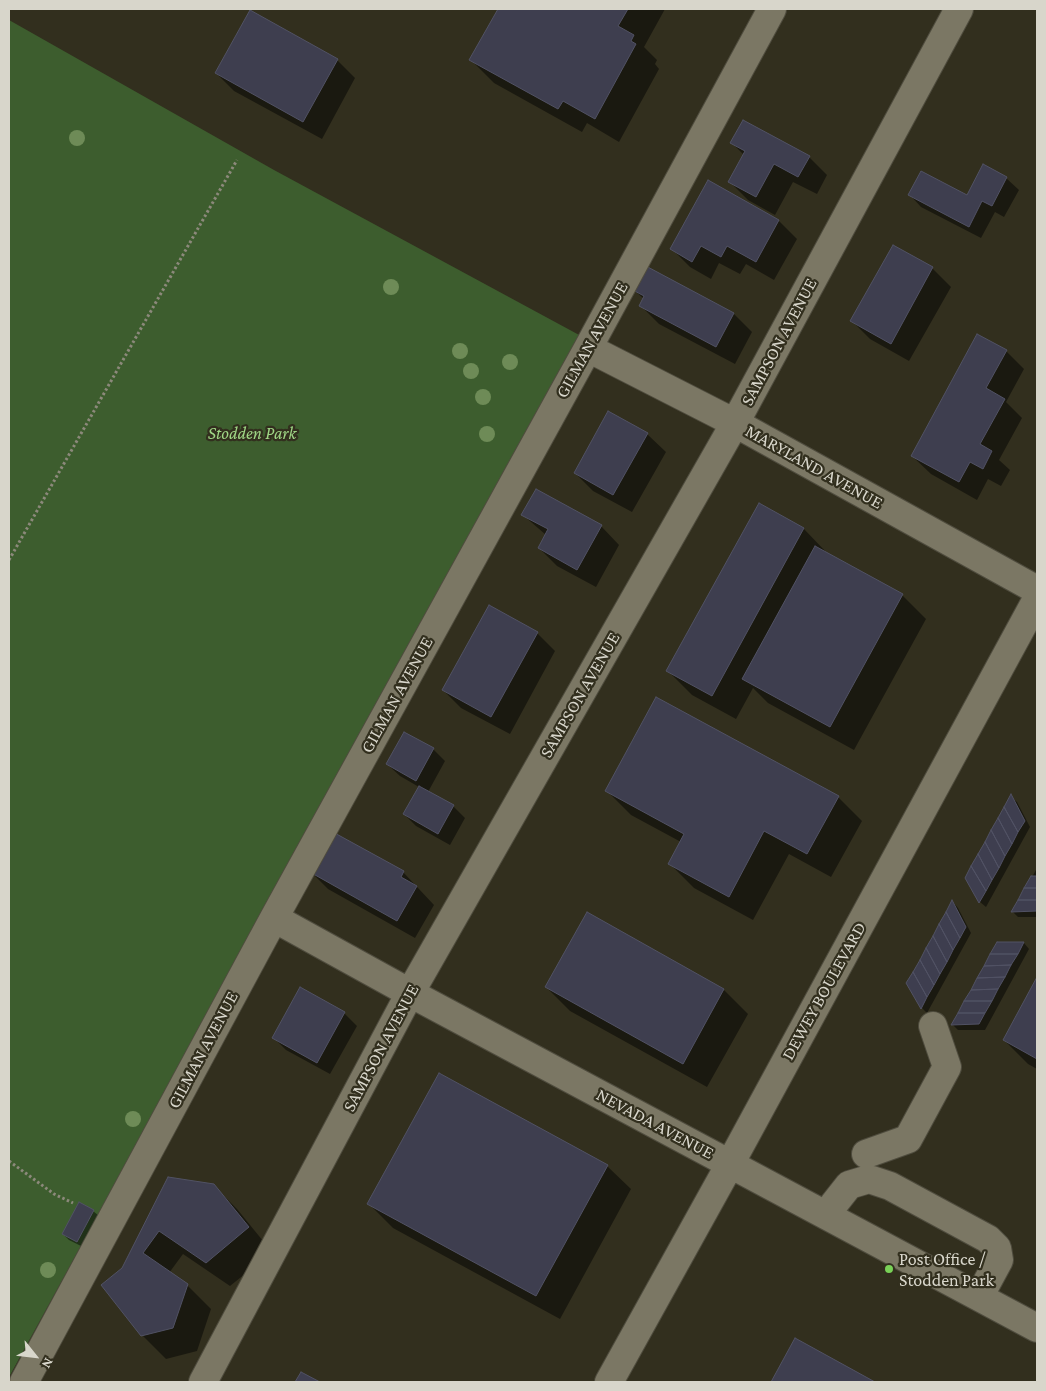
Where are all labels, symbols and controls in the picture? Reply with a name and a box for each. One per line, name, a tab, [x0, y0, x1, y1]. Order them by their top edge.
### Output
street label: SAMPSON AVENUE	[736, 274, 822, 410]
street label: GILMAN AVENUE	[551, 278, 633, 402]
street label: MARYLAND AVENUE	[741, 420, 887, 514]
park label: Stodden Park	[208, 422, 296, 444]
street label: SAMPSON AVENUE	[535, 628, 625, 762]
street label: GILMAN AVENUE	[356, 633, 438, 757]
street label: DEWEY BOULEVARD	[777, 918, 871, 1064]
street label: SAMPSON AVENUE	[338, 980, 424, 1116]
street label: GILMAN AVENUE	[163, 988, 243, 1112]
street label: NEVADA AVENUE	[593, 1084, 717, 1164]
place label: Post Office / Stodden Park	[899, 1248, 994, 1290]
marker: Post Office / Stodden Park	[883, 1263, 895, 1275]
north arrow	[10, 1331, 60, 1381]
text: N	[39, 1355, 57, 1371]

